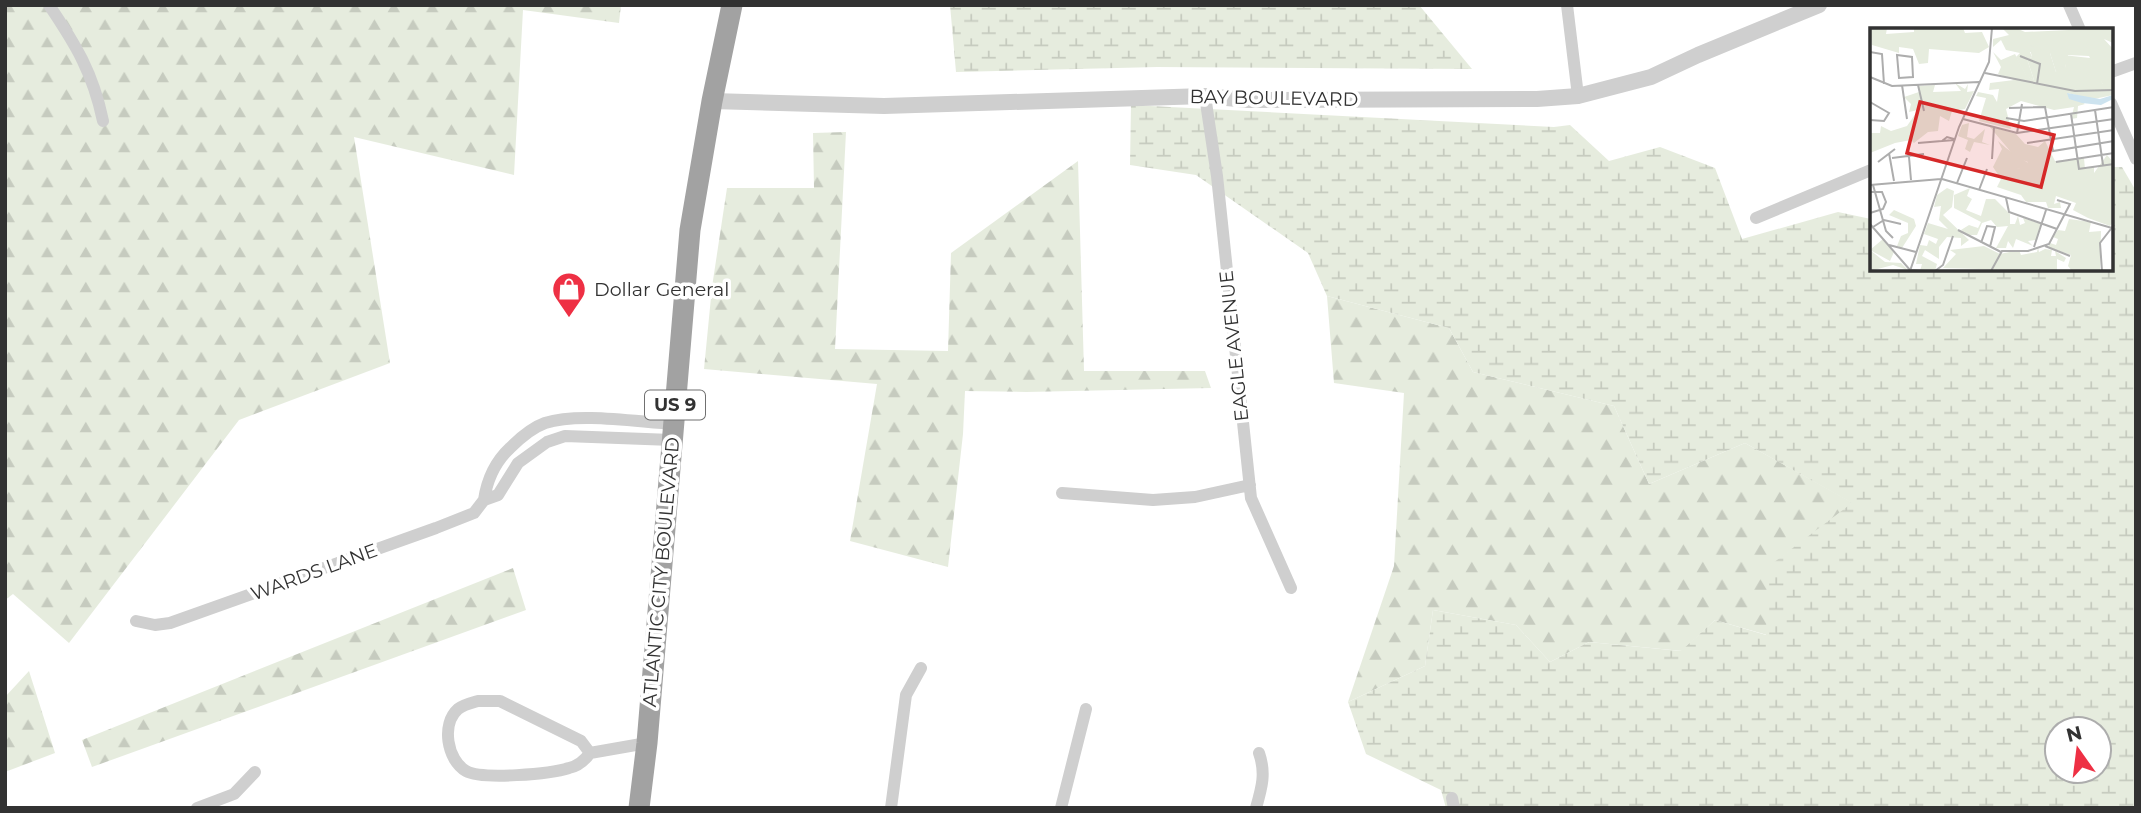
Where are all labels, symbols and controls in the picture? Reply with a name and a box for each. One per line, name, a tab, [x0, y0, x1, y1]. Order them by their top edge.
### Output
inset map	[1870, 28, 2113, 271]
street label: BAY BOULEVARD	[1189, 85, 1359, 111]
street label: EAGLE AVENUE	[1215, 269, 1253, 423]
shop icon: Dollar General	[550, 270, 588, 319]
place label: Dollar General	[594, 278, 729, 301]
road number: US 9	[645, 390, 705, 419]
street label: ATLANTIC CITY BOULEVARD	[638, 436, 684, 708]
street label: WARDS LANE	[248, 538, 380, 606]
north arrow	[2043, 715, 2113, 785]
text: N	[2064, 721, 2084, 747]

